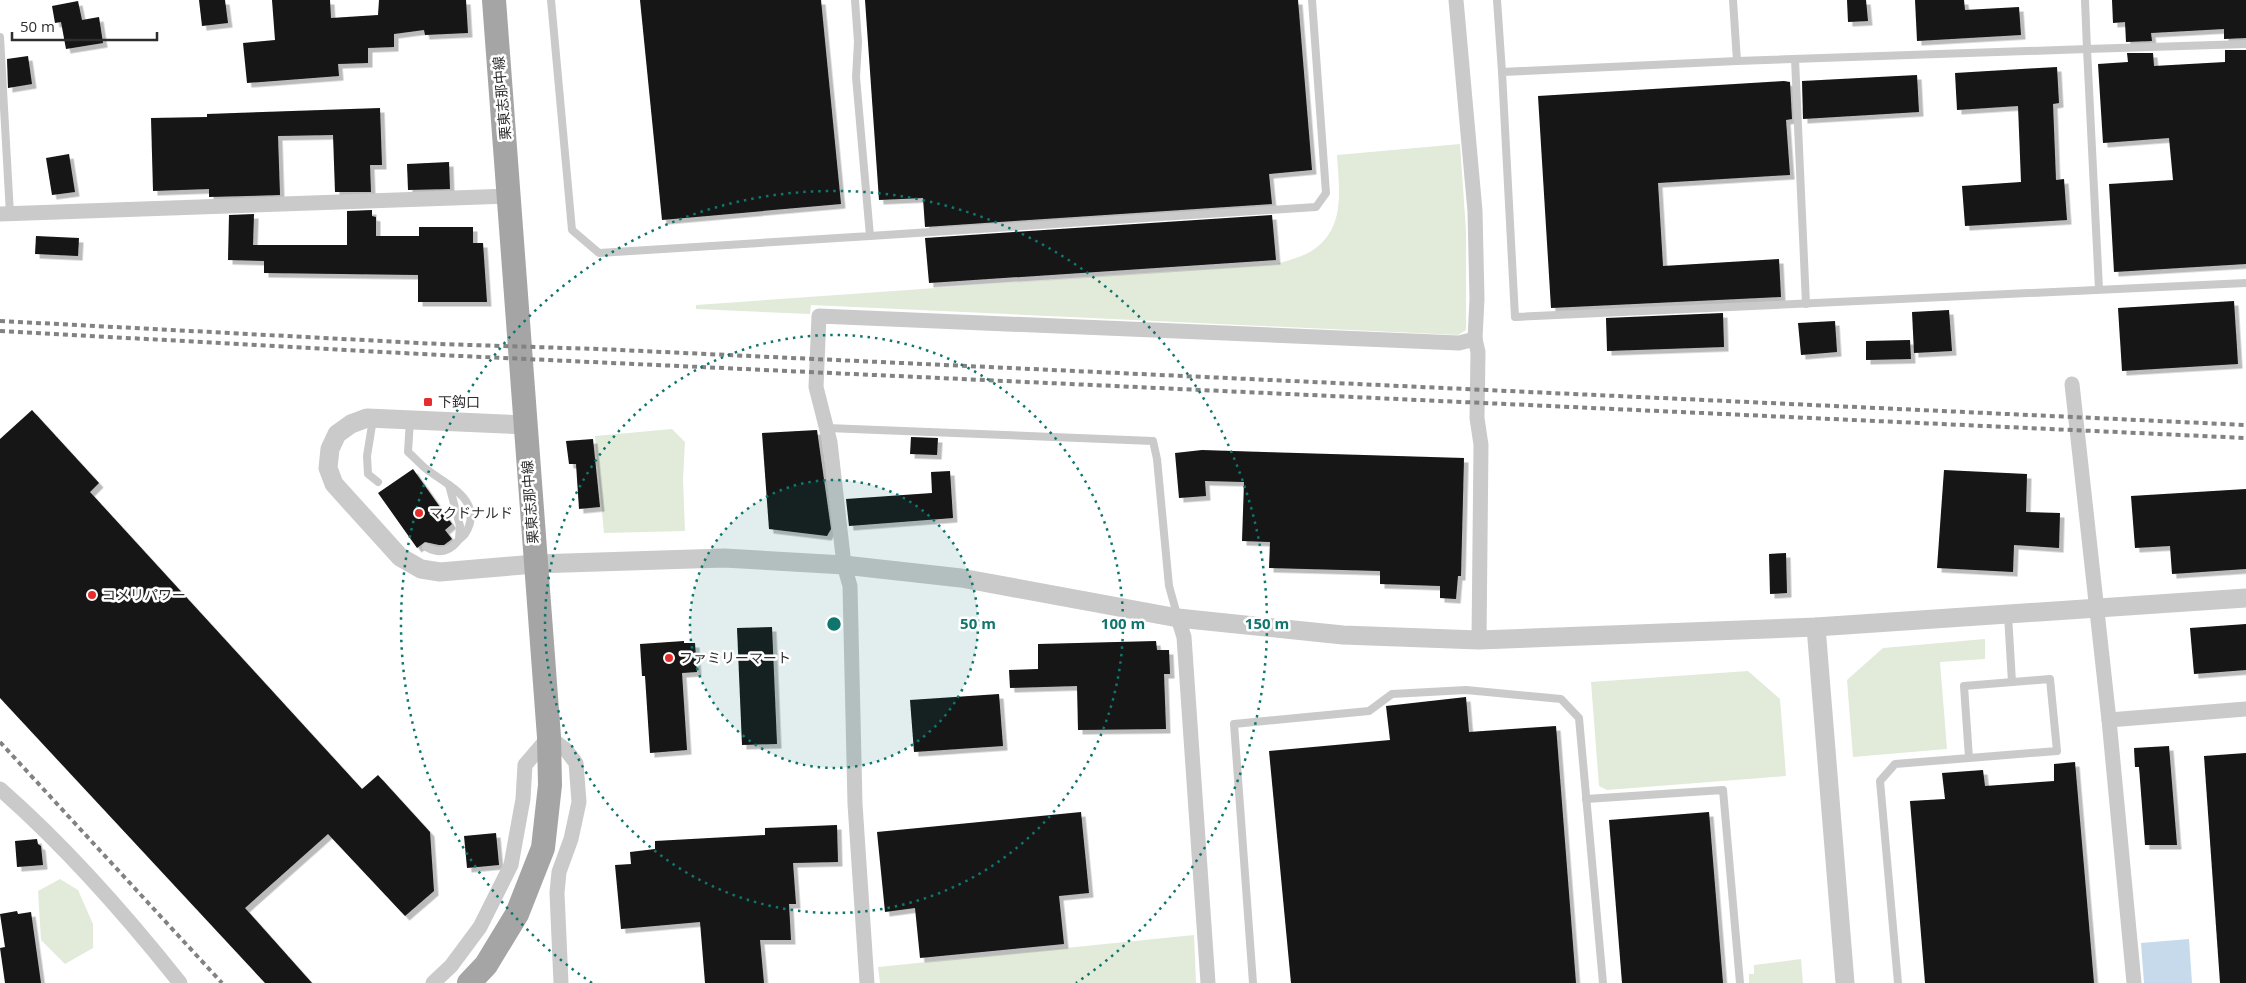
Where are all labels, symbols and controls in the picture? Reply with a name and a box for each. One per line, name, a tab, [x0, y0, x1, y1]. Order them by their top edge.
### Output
scale bar	[12, 10, 158, 42]
text: 50 m	[20, 16, 55, 36]
street label: 栗東志那中線	[488, 55, 515, 141]
place label: 下鈎口	[438, 392, 480, 411]
marker: 下鈎口	[422, 396, 434, 408]
street label: 栗東志那中線	[517, 459, 542, 545]
place label: マクドナルド	[429, 503, 513, 522]
marker: マクドナルド	[413, 507, 425, 519]
place label: コメリパワー	[102, 585, 186, 604]
marker: コメリパワー	[86, 589, 98, 601]
text: 50 m	[960, 613, 996, 633]
text: 100 m	[1101, 613, 1145, 633]
text: 150 m	[1245, 613, 1289, 633]
centre of rings	[825, 615, 843, 633]
place label: ファミリーマート	[679, 648, 791, 667]
marker: ファミリーマート	[663, 652, 675, 664]

